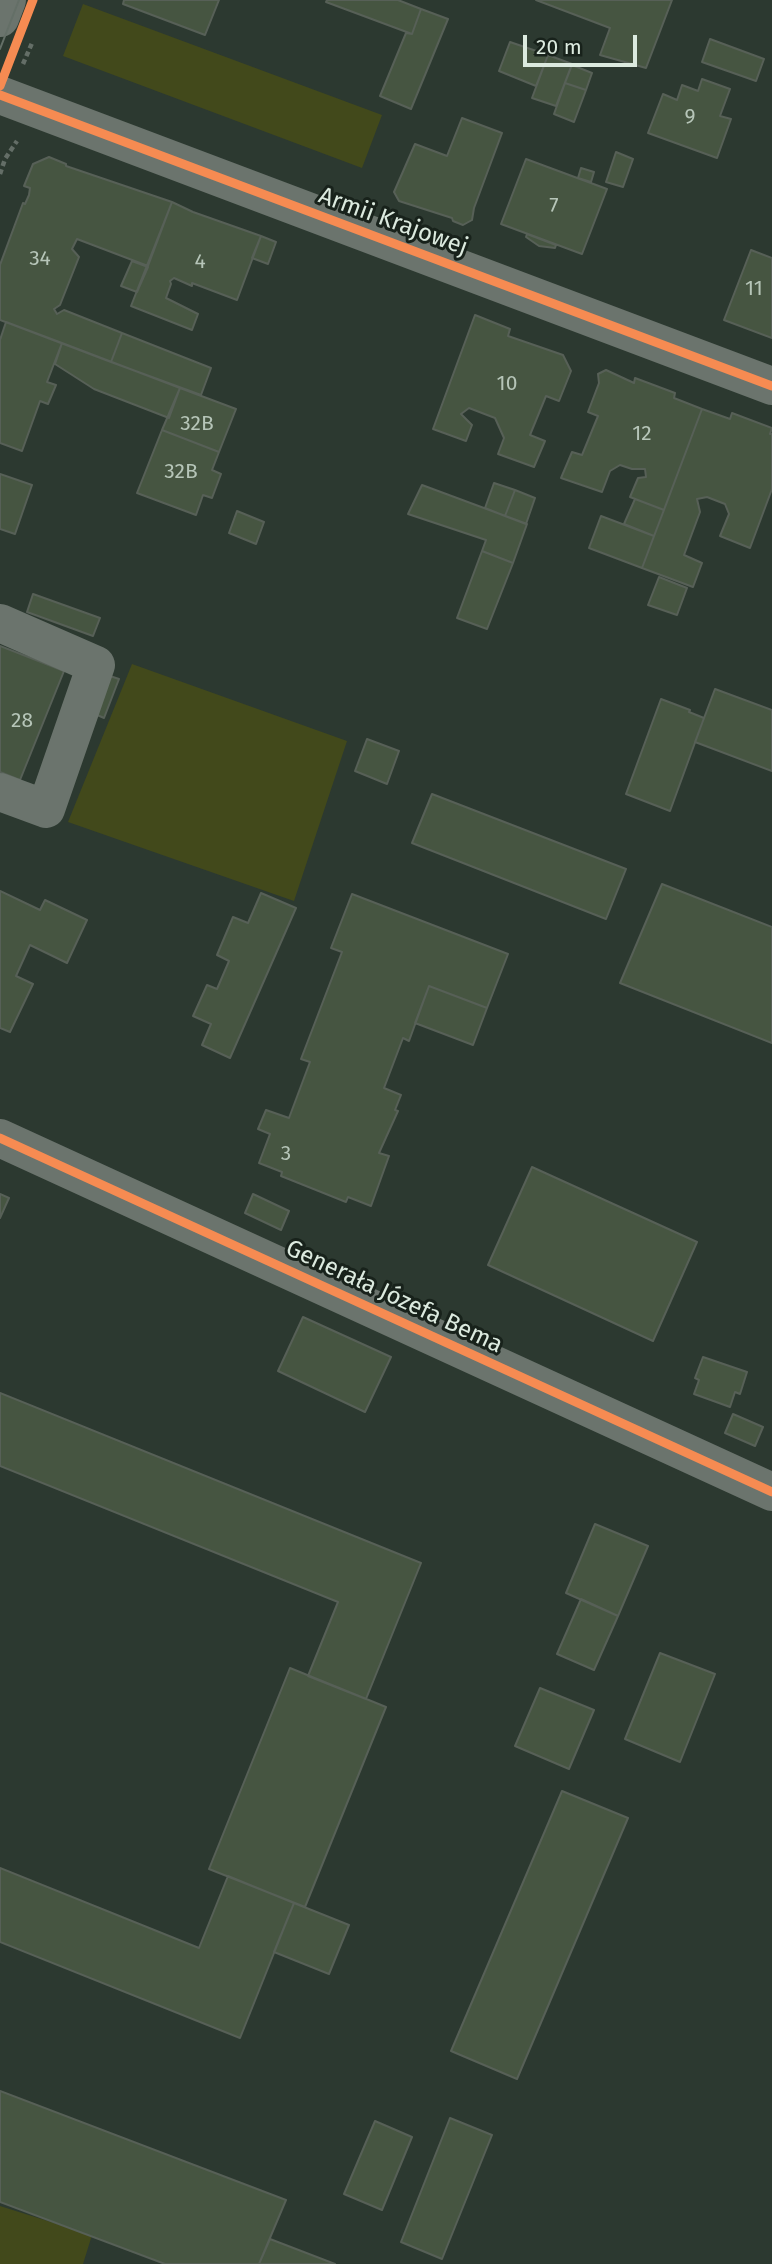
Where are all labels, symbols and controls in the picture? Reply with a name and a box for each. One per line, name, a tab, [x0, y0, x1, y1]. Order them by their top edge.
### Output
scale bar	[527, 21, 641, 65]
text: 20 m	[536, 34, 582, 60]
house number: 9	[684, 104, 696, 130]
street label: Armii Krajowej	[314, 182, 472, 262]
house number: 7	[549, 193, 559, 219]
house number: 34	[29, 246, 51, 272]
house number: 4	[194, 249, 206, 275]
house number: 11	[745, 276, 763, 302]
house number: 10	[497, 371, 517, 397]
house number: 32B	[180, 411, 214, 437]
house number: 12	[632, 421, 652, 447]
house number: 32B	[164, 459, 198, 485]
house number: 28	[11, 708, 33, 734]
house number: 3	[281, 1141, 291, 1167]
street label: Generała Józefa Bema	[281, 1234, 507, 1360]

